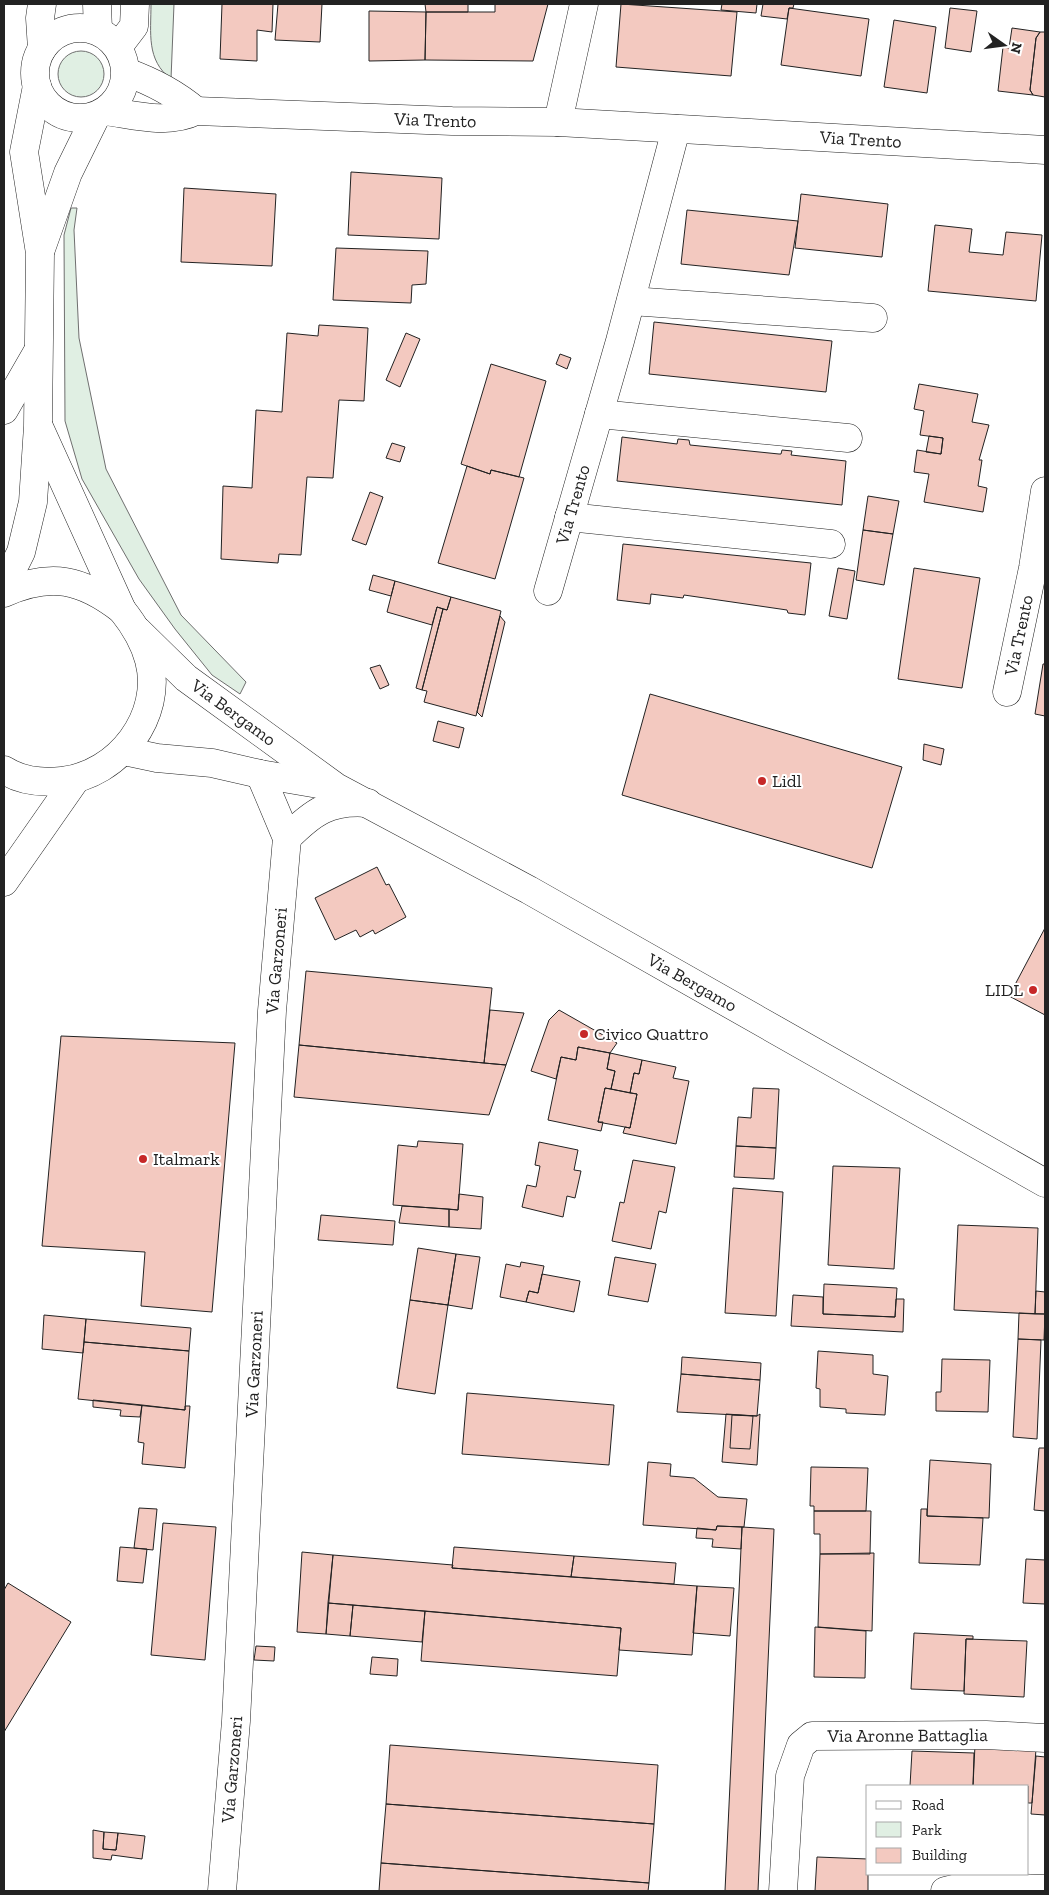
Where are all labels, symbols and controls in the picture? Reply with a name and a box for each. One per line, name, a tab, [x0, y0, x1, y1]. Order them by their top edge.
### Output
north arrow	[979, 20, 1029, 70]
text: N	[1007, 41, 1026, 56]
street label: Via Trento	[393, 108, 476, 132]
street label: Via Trento	[818, 126, 902, 153]
street label: Via Trento	[551, 462, 595, 548]
street label: Via Trento	[1000, 593, 1038, 679]
street label: Via Bergamo	[186, 674, 280, 751]
place label: Lidl	[772, 770, 802, 792]
marker: Lidl	[756, 775, 768, 787]
street label: Via Garzoneri	[261, 906, 292, 1016]
street label: Via Bergamo	[643, 948, 741, 1017]
place label: LIDL	[985, 979, 1023, 1001]
marker: LIDL	[1027, 984, 1039, 996]
place label: Civico Quattro	[594, 1023, 708, 1045]
marker: Civico Quattro	[578, 1028, 590, 1040]
place label: Italmark	[153, 1148, 220, 1170]
marker: Italmark	[137, 1153, 149, 1165]
street label: Via Garzoneri	[240, 1310, 268, 1419]
street label: Via Garzoneri	[217, 1716, 247, 1825]
street label: Via Aronne Battaglia	[826, 1724, 988, 1747]
legend	[866, 1785, 1029, 1875]
text: Road	[912, 1796, 945, 1814]
text: Park	[912, 1821, 942, 1839]
text: Building	[912, 1846, 967, 1864]

